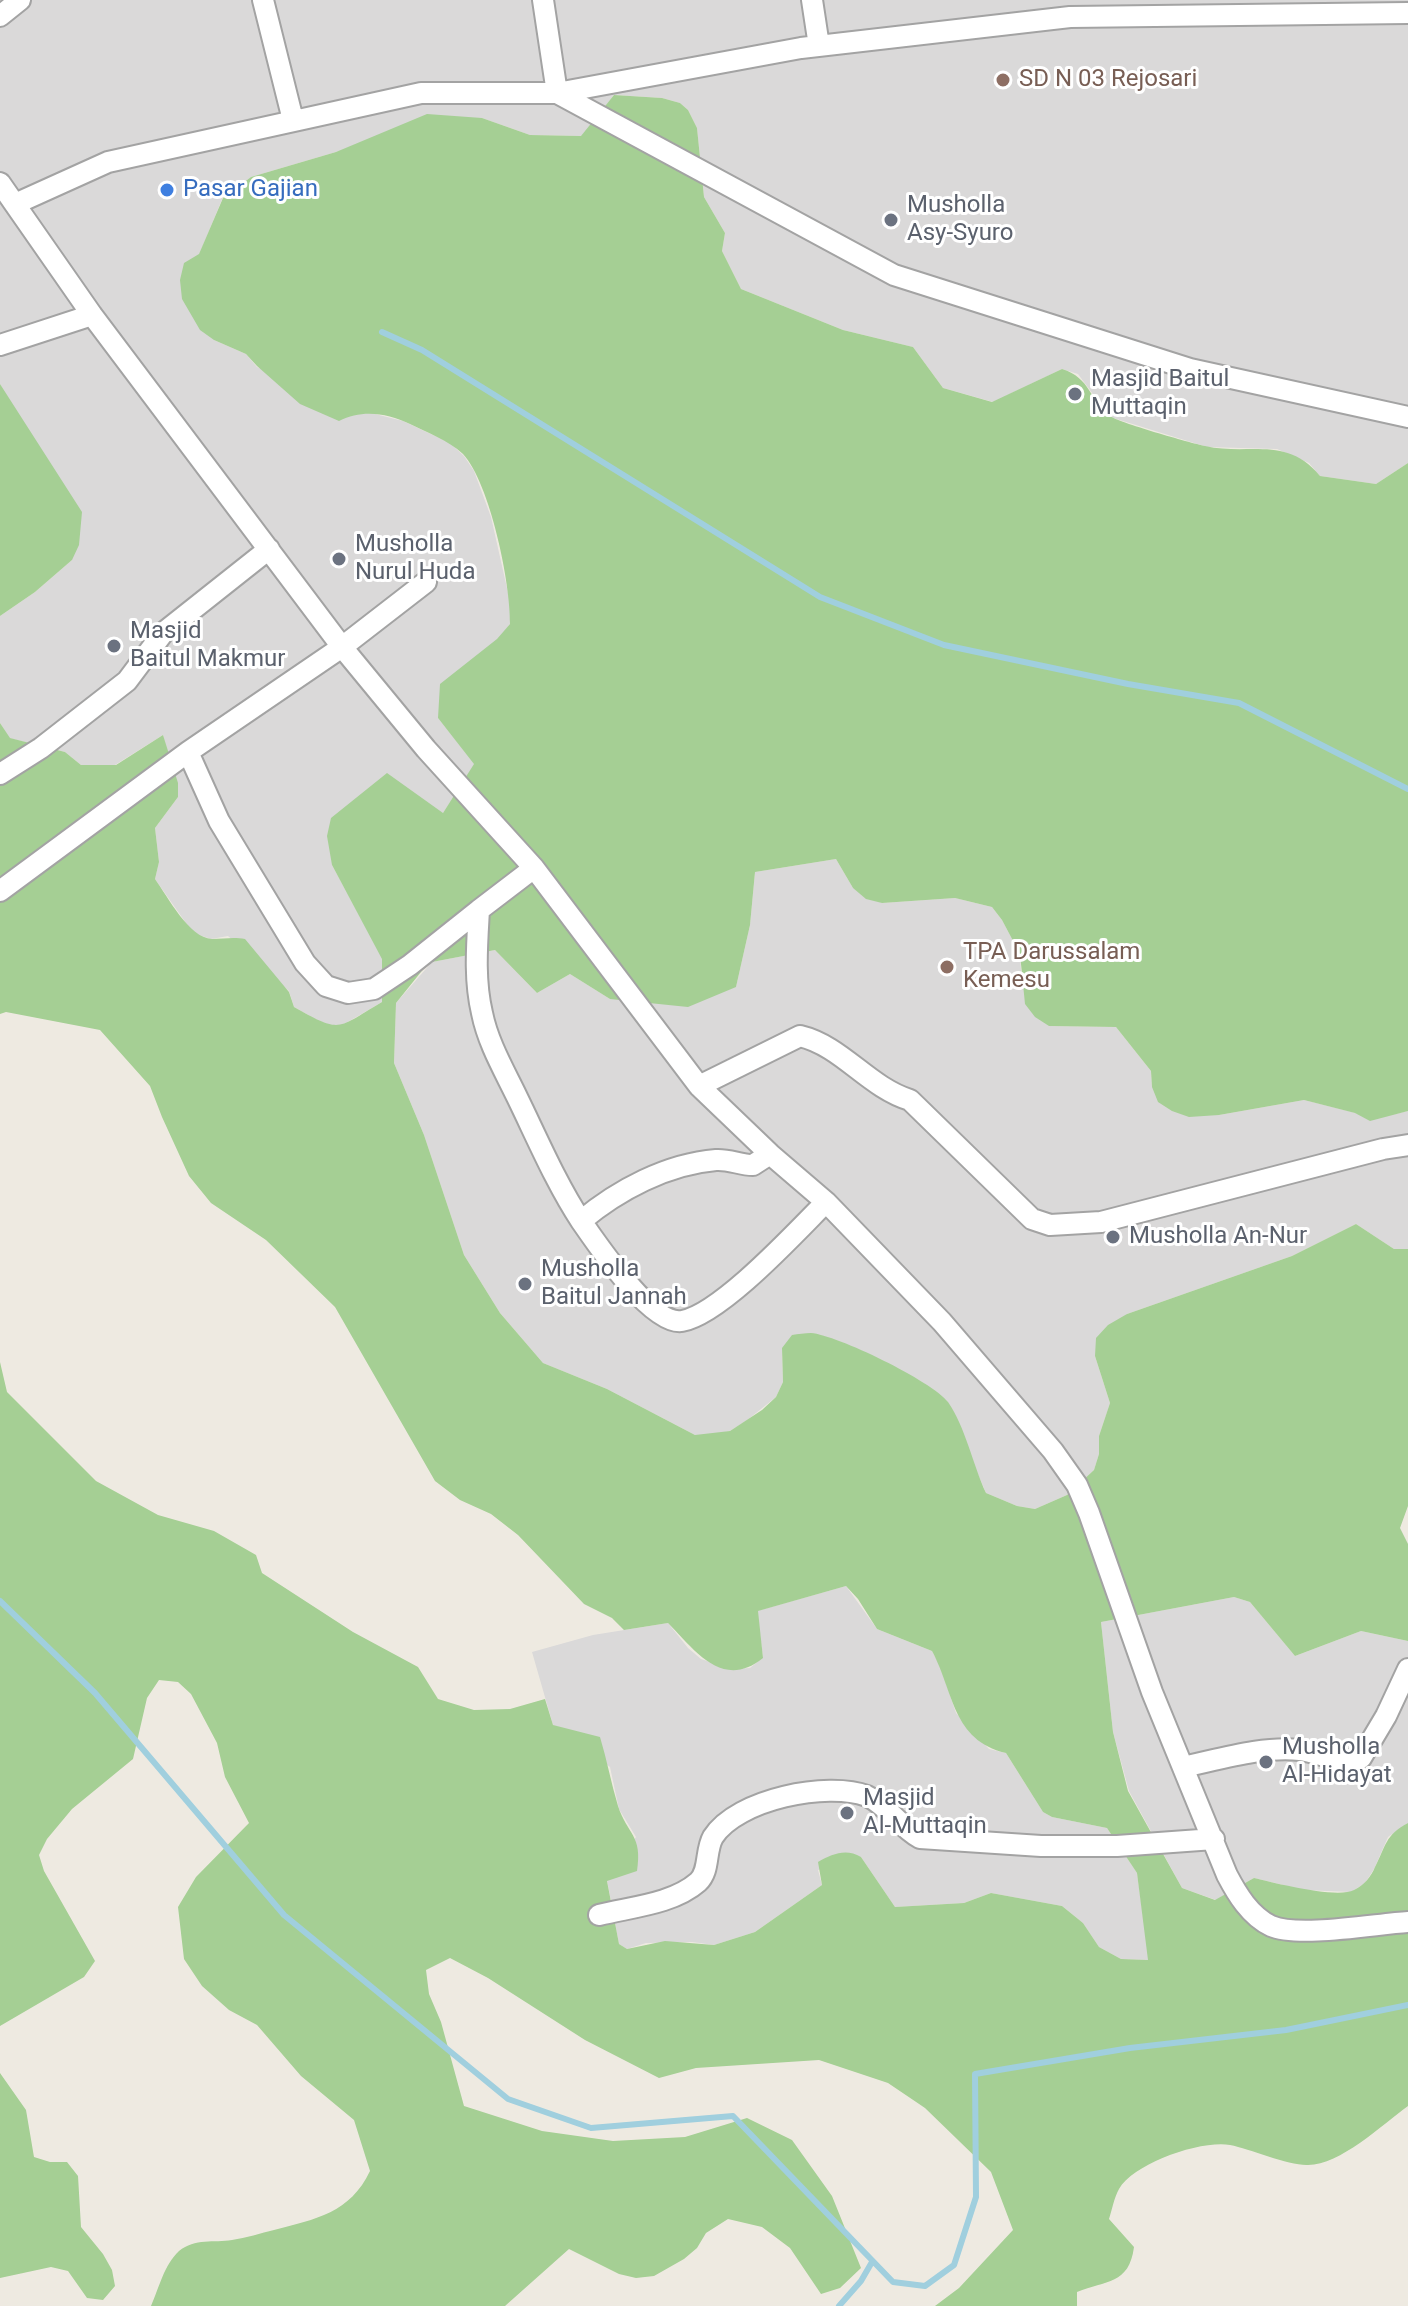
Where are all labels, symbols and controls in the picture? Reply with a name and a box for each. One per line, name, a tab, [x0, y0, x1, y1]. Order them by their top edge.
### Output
place label: SD N 03 Rejosari	[1019, 66, 1197, 94]
marker: SD N 03 Rejosari	[994, 71, 1012, 89]
place label: Pasar Gajian	[183, 176, 318, 204]
marker: Pasar Gajian	[158, 181, 176, 199]
place label: Musholla Asy-Syuro	[907, 192, 1013, 248]
marker: Musholla Asy-Syuro	[882, 211, 900, 229]
place label: Masjid Baitul Muttaqin	[1091, 366, 1229, 422]
marker: Masjid Baitul Muttaqin	[1066, 385, 1084, 403]
place label: Musholla Nurul Huda	[355, 531, 475, 587]
marker: Musholla Nurul Huda	[330, 550, 348, 568]
place label: Masjid Baitul Makmur	[130, 618, 285, 674]
marker: Masjid Baitul Makmur	[105, 637, 123, 655]
place label: TPA Darussalam Kemesu	[963, 939, 1140, 995]
marker: TPA Darussalam Kemesu	[938, 958, 956, 976]
place label: Musholla An-Nur	[1129, 1223, 1307, 1251]
marker: Musholla An-Nur	[1104, 1228, 1122, 1246]
place label: Musholla Baitul Jannah	[541, 1256, 687, 1312]
marker: Musholla Baitul Jannah	[516, 1275, 534, 1293]
place label: Musholla Al-Hidayat	[1282, 1734, 1392, 1790]
marker: Musholla Al-Hidayat	[1257, 1753, 1275, 1771]
place label: Masjid Al-Muttaqin	[863, 1785, 987, 1841]
marker: Masjid Al-Muttaqin	[838, 1804, 856, 1822]

